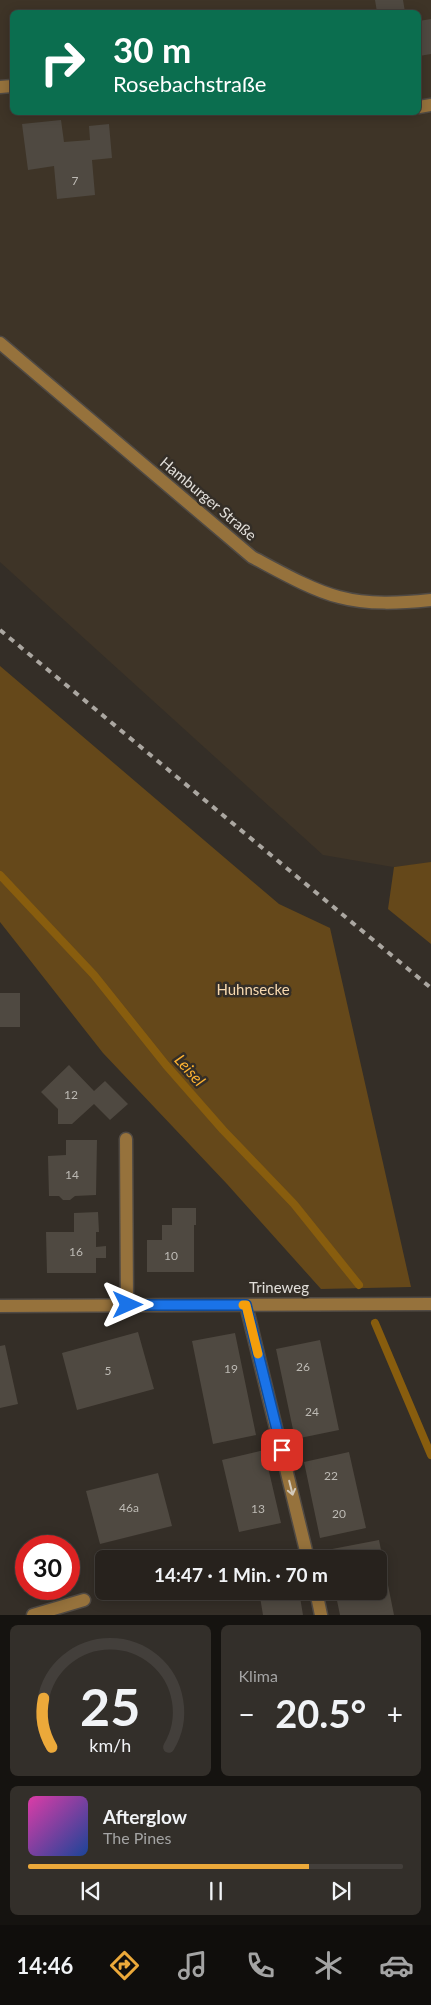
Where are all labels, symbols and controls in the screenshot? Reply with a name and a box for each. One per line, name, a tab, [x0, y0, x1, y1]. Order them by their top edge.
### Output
text: 30 m	[113, 28, 191, 70]
icon: right	[30, 30, 95, 95]
text: Rosebachstraße	[113, 70, 266, 97]
house number: 7	[72, 173, 79, 188]
street label: Hamburger Straße	[157, 453, 261, 544]
park label: Huhnsecke	[216, 980, 290, 998]
water label: Leisel	[171, 1050, 210, 1090]
house number: 12	[64, 1087, 78, 1102]
house number: 14	[65, 1167, 79, 1182]
house number: 16	[69, 1244, 83, 1259]
house number: 10	[164, 1248, 178, 1263]
position arrow	[101, 1278, 153, 1330]
street label: Trineweg	[249, 1278, 309, 1296]
house number: 26	[296, 1359, 310, 1374]
house number: 19	[224, 1361, 238, 1376]
house number: 5	[105, 1363, 112, 1378]
house number: 24	[305, 1404, 319, 1419]
pin	[261, 1429, 303, 1471]
icon: arrive	[268, 1436, 296, 1464]
house number: 22	[324, 1468, 338, 1483]
one-way arrow	[287, 1480, 296, 1496]
house number: 46a	[119, 1500, 139, 1515]
house number: 13	[251, 1501, 265, 1516]
house number: 20	[332, 1506, 346, 1521]
speed limit sign: 30	[15, 1535, 80, 1600]
text: 14:47 · 1 Min. · 70 m	[154, 1563, 328, 1586]
text: Klima	[239, 1666, 278, 1685]
text: 25	[80, 1675, 140, 1737]
text: 20.5°	[275, 1690, 366, 1736]
text: −	[239, 1697, 255, 1731]
text: +	[387, 1697, 403, 1731]
text: km/h	[89, 1734, 131, 1756]
text: Afterglow	[103, 1805, 187, 1828]
text: The Pines	[103, 1828, 172, 1847]
icon: previous	[77, 1877, 105, 1905]
icon: pause	[202, 1877, 230, 1905]
icon: next	[327, 1877, 355, 1905]
icon: directions	[107, 1948, 142, 1983]
icon: music	[175, 1948, 210, 1983]
icon: phone	[243, 1948, 278, 1983]
icon: climate	[311, 1948, 346, 1983]
icon: car	[379, 1948, 414, 1983]
text: 14:46	[17, 1952, 73, 1979]

